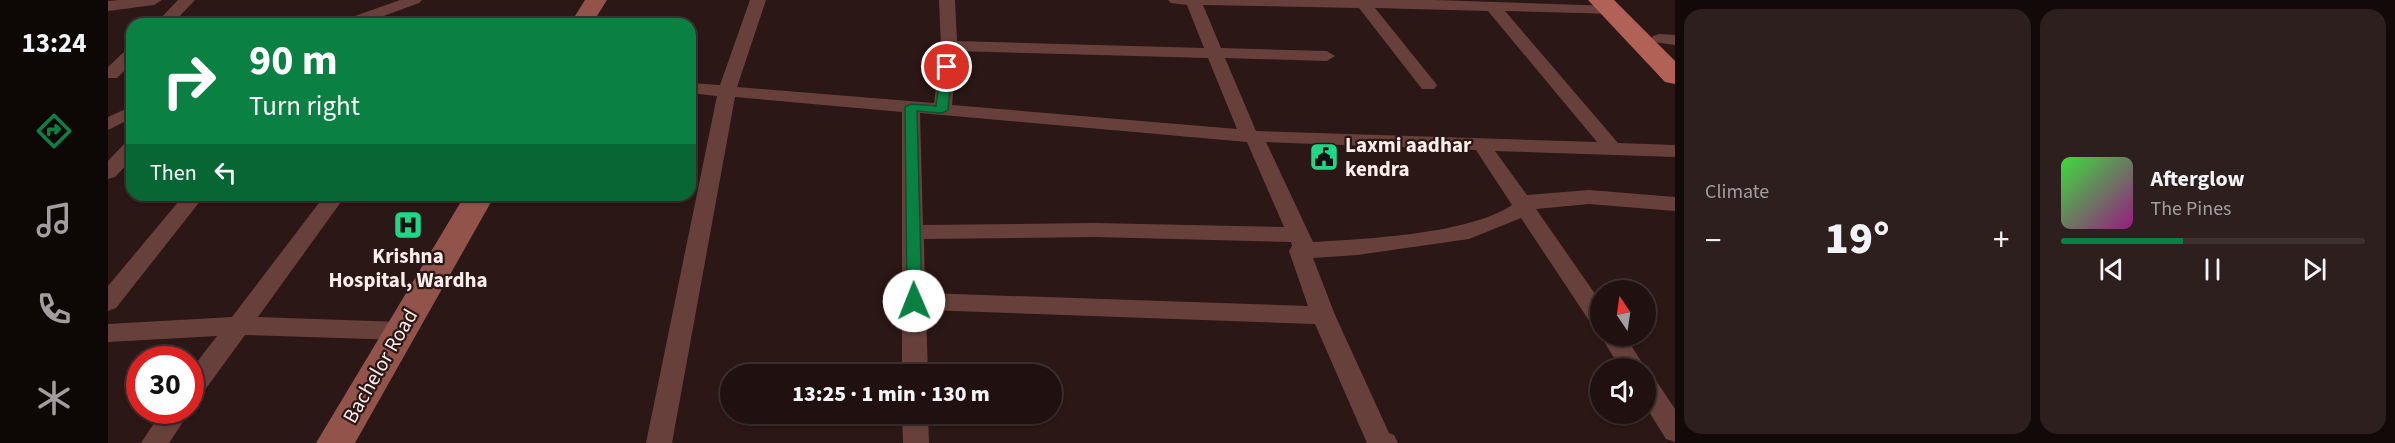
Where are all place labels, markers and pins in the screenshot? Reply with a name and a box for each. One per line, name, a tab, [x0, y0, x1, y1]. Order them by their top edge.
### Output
pin	[921, 41, 972, 92]
place label: Laxmi aadhar kendra	[1345, 130, 1472, 184]
public building icon: Laxmi aadhar kendra	[1308, 141, 1340, 173]
hospital icon: Krishna Hospital, Wardha	[392, 209, 424, 241]
place label: Krishna Hospital, Wardha	[328, 241, 488, 295]

